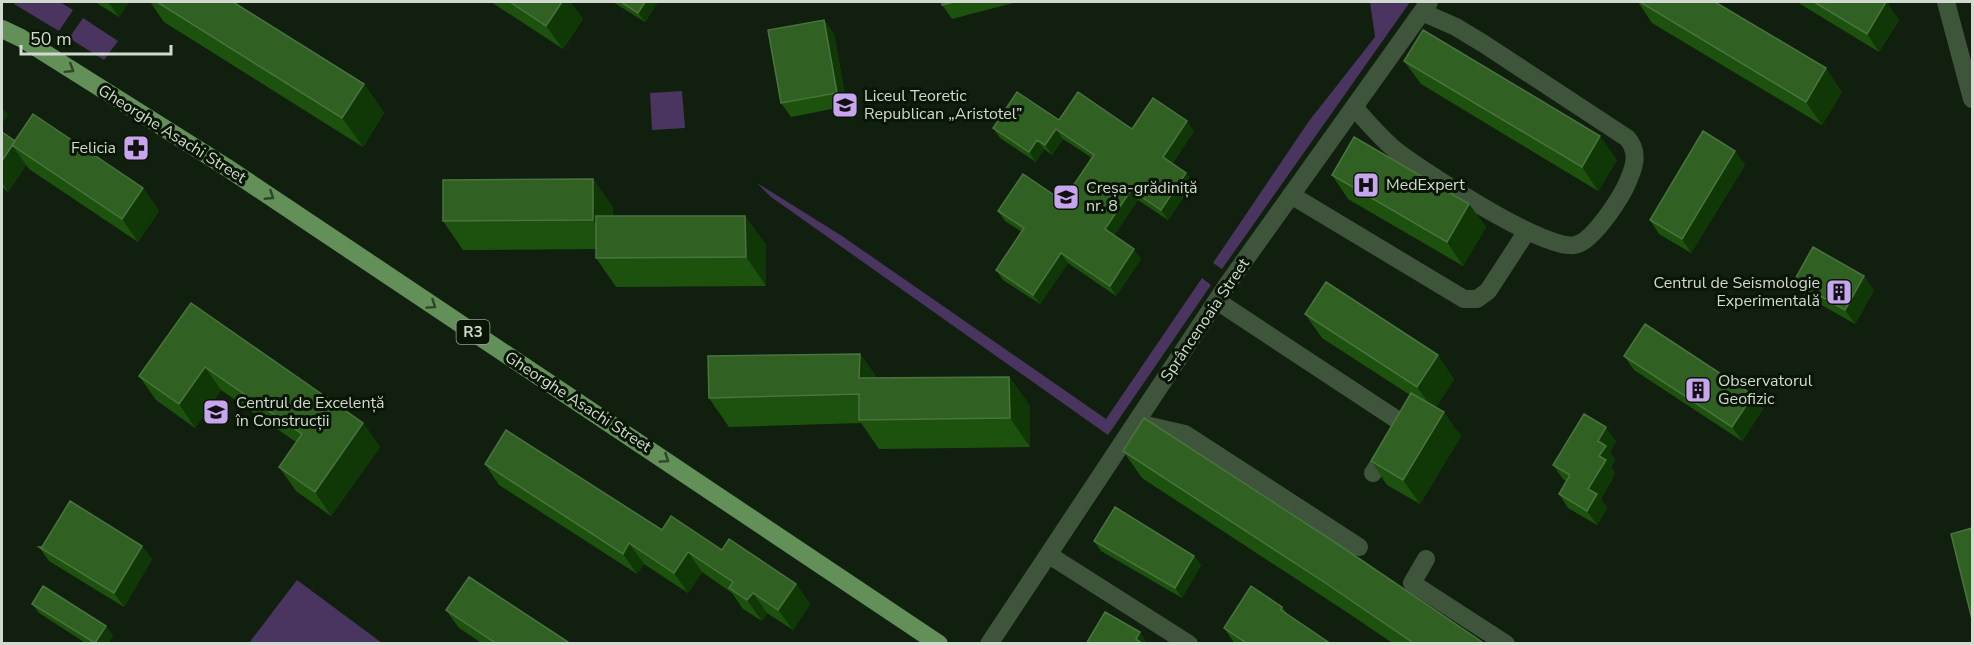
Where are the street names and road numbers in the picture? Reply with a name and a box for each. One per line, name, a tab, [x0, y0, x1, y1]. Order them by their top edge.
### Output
street label: Gheorghe Asachi Street	[94, 79, 250, 189]
street label: Sprâncenoaia Street	[1155, 254, 1255, 386]
road number: R3	[456, 320, 490, 344]
street label: Gheorghe Asachi Street	[500, 346, 656, 458]

